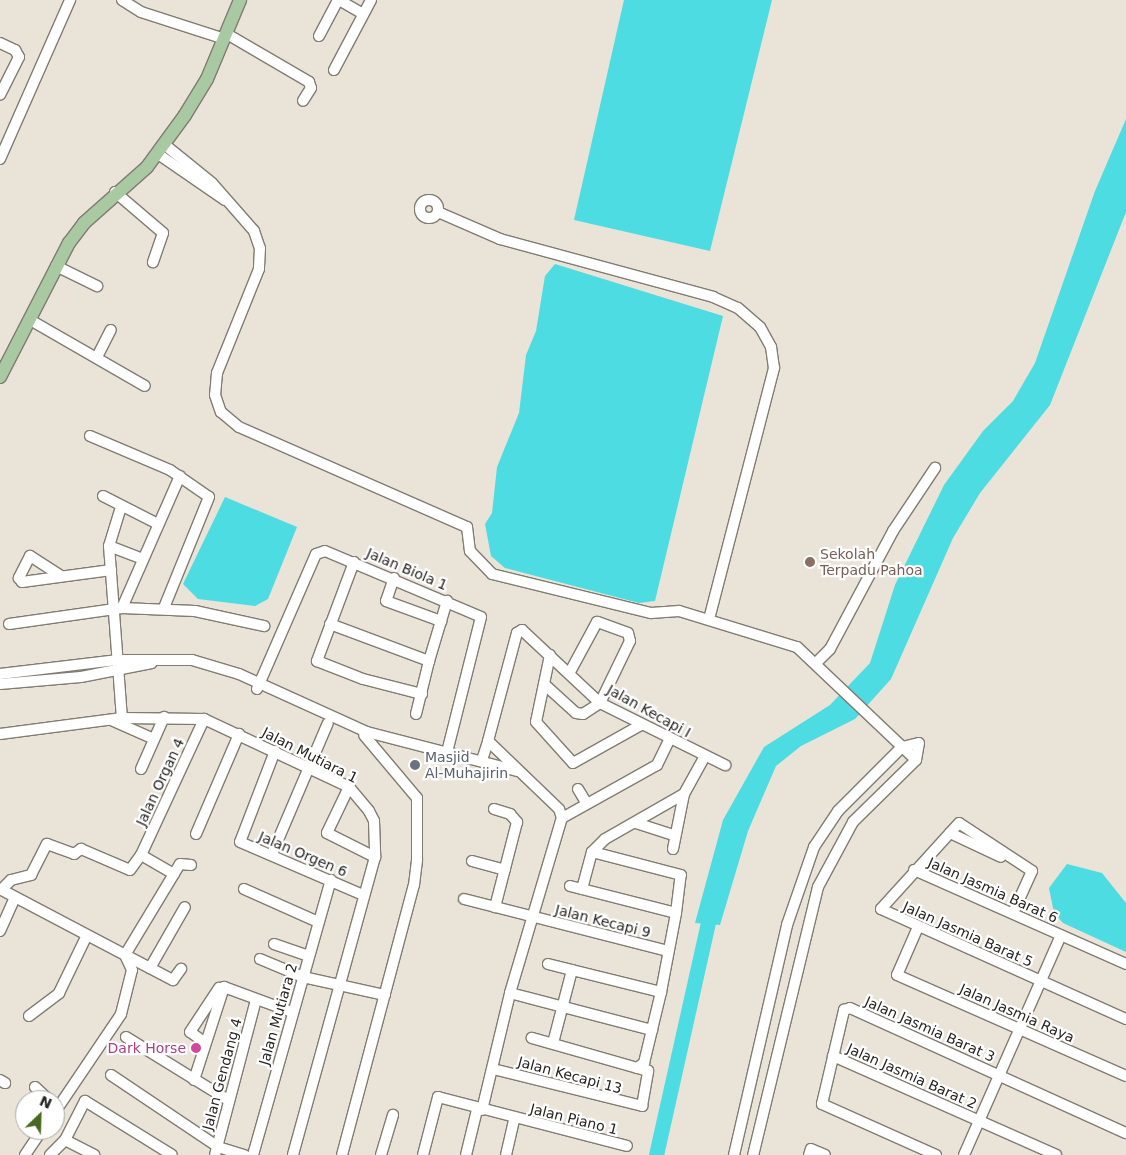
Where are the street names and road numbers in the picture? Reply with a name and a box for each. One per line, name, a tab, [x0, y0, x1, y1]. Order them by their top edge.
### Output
street label: Jalan Biola 1	[364, 544, 450, 594]
street label: Jalan Kecapi I	[604, 681, 694, 741]
street label: Jalan Mutiara 1	[259, 724, 361, 786]
street label: Jalan Organ 4	[132, 736, 188, 828]
street label: Jalan Orgen 6	[256, 828, 350, 880]
street label: Jalan Jasmia Barat 6	[925, 854, 1061, 926]
street label: Jalan Jasmia Barat 5	[900, 898, 1036, 970]
street label: Jalan Kecapi 9	[553, 901, 653, 941]
street label: Jalan Mutiara 2	[255, 961, 301, 1067]
street label: Jalan Jasmia Raya	[957, 980, 1077, 1046]
street label: Jalan Jasmia Barat 3	[862, 993, 998, 1065]
street label: Jalan Gendang 4	[199, 1016, 245, 1132]
street label: Jalan Jasmia Barat 2	[844, 1040, 980, 1112]
street label: Jalan Kecapi 13	[516, 1053, 624, 1097]
street label: Jalan Piano 1	[528, 1100, 620, 1138]

